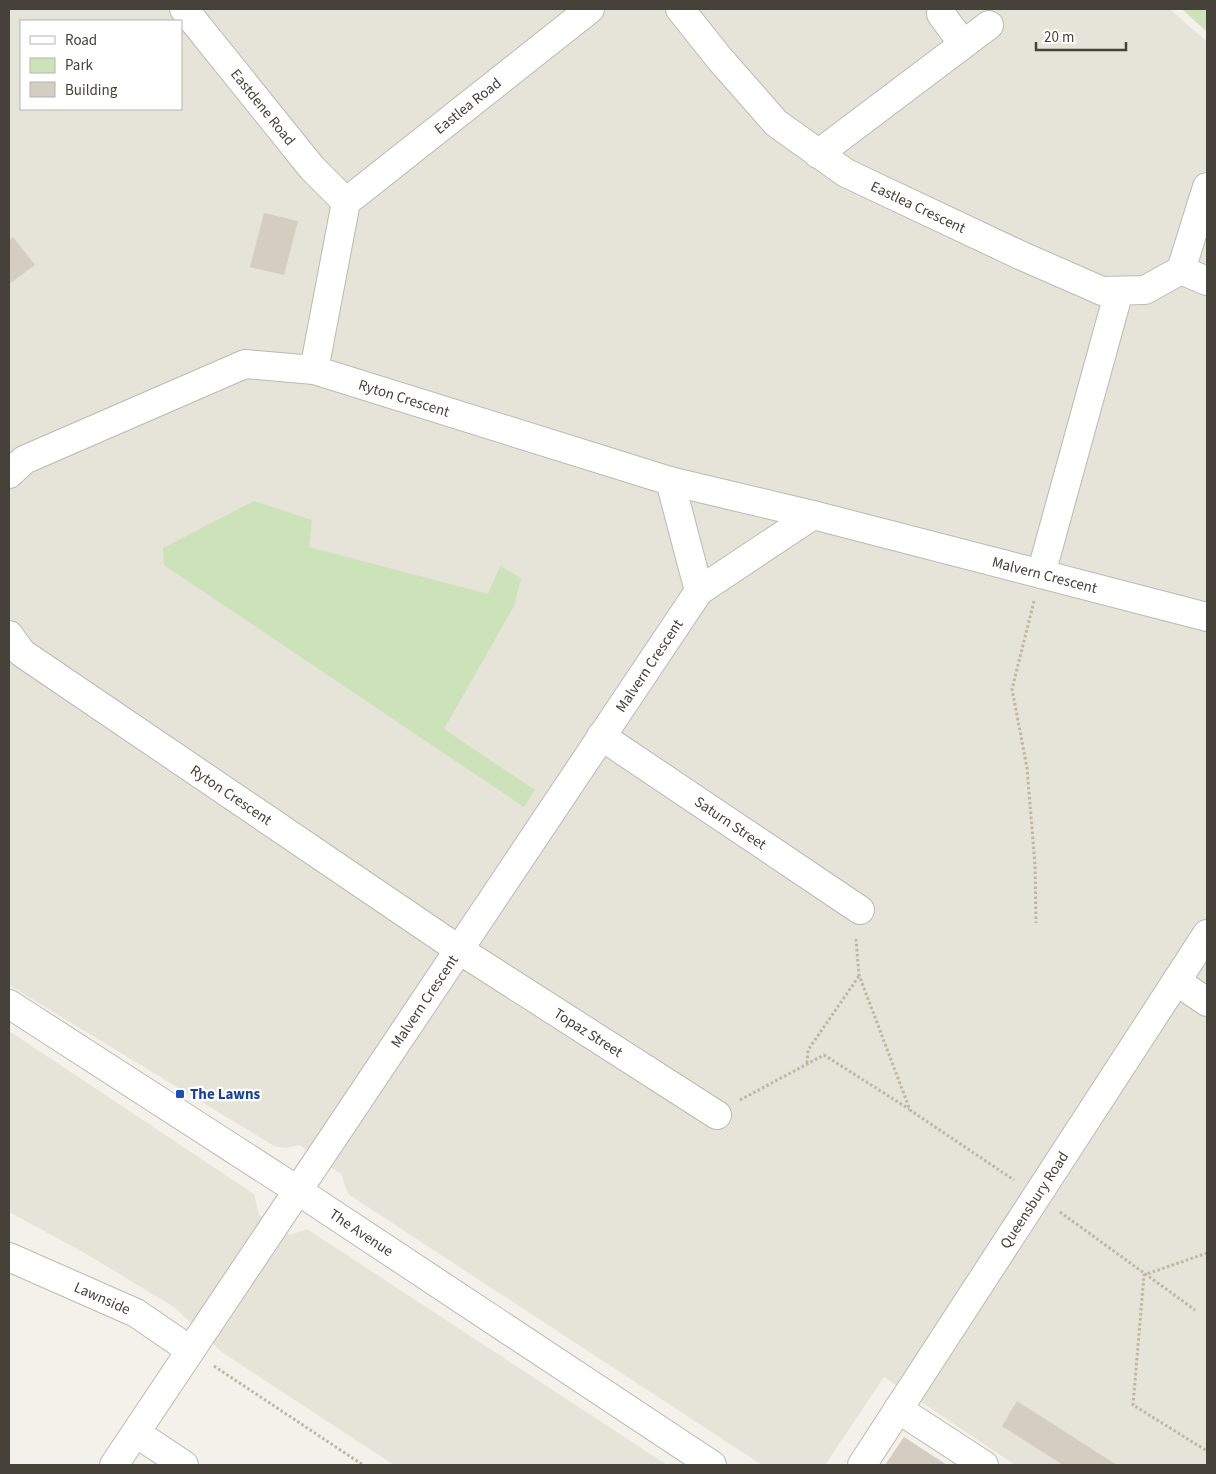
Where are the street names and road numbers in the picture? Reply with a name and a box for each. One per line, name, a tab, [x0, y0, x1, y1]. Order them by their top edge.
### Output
street label: Eastdene Road	[226, 64, 300, 150]
street label: Eastlea Road	[430, 73, 506, 139]
street label: Eastlea Crescent	[867, 176, 969, 239]
street label: Ryton Crescent	[356, 374, 452, 422]
street label: Malvern Crescent	[990, 551, 1099, 599]
street label: Malvern Crescent	[610, 615, 688, 716]
street label: Ryton Crescent	[186, 760, 276, 830]
street label: Saturn Street	[690, 791, 771, 855]
street label: Malvern Crescent	[386, 951, 463, 1052]
street label: Topaz Street	[550, 1003, 627, 1062]
street label: Queensbury Road	[995, 1147, 1073, 1253]
street label: The Avenue	[325, 1204, 398, 1262]
street label: Lawnside	[71, 1277, 134, 1320]

